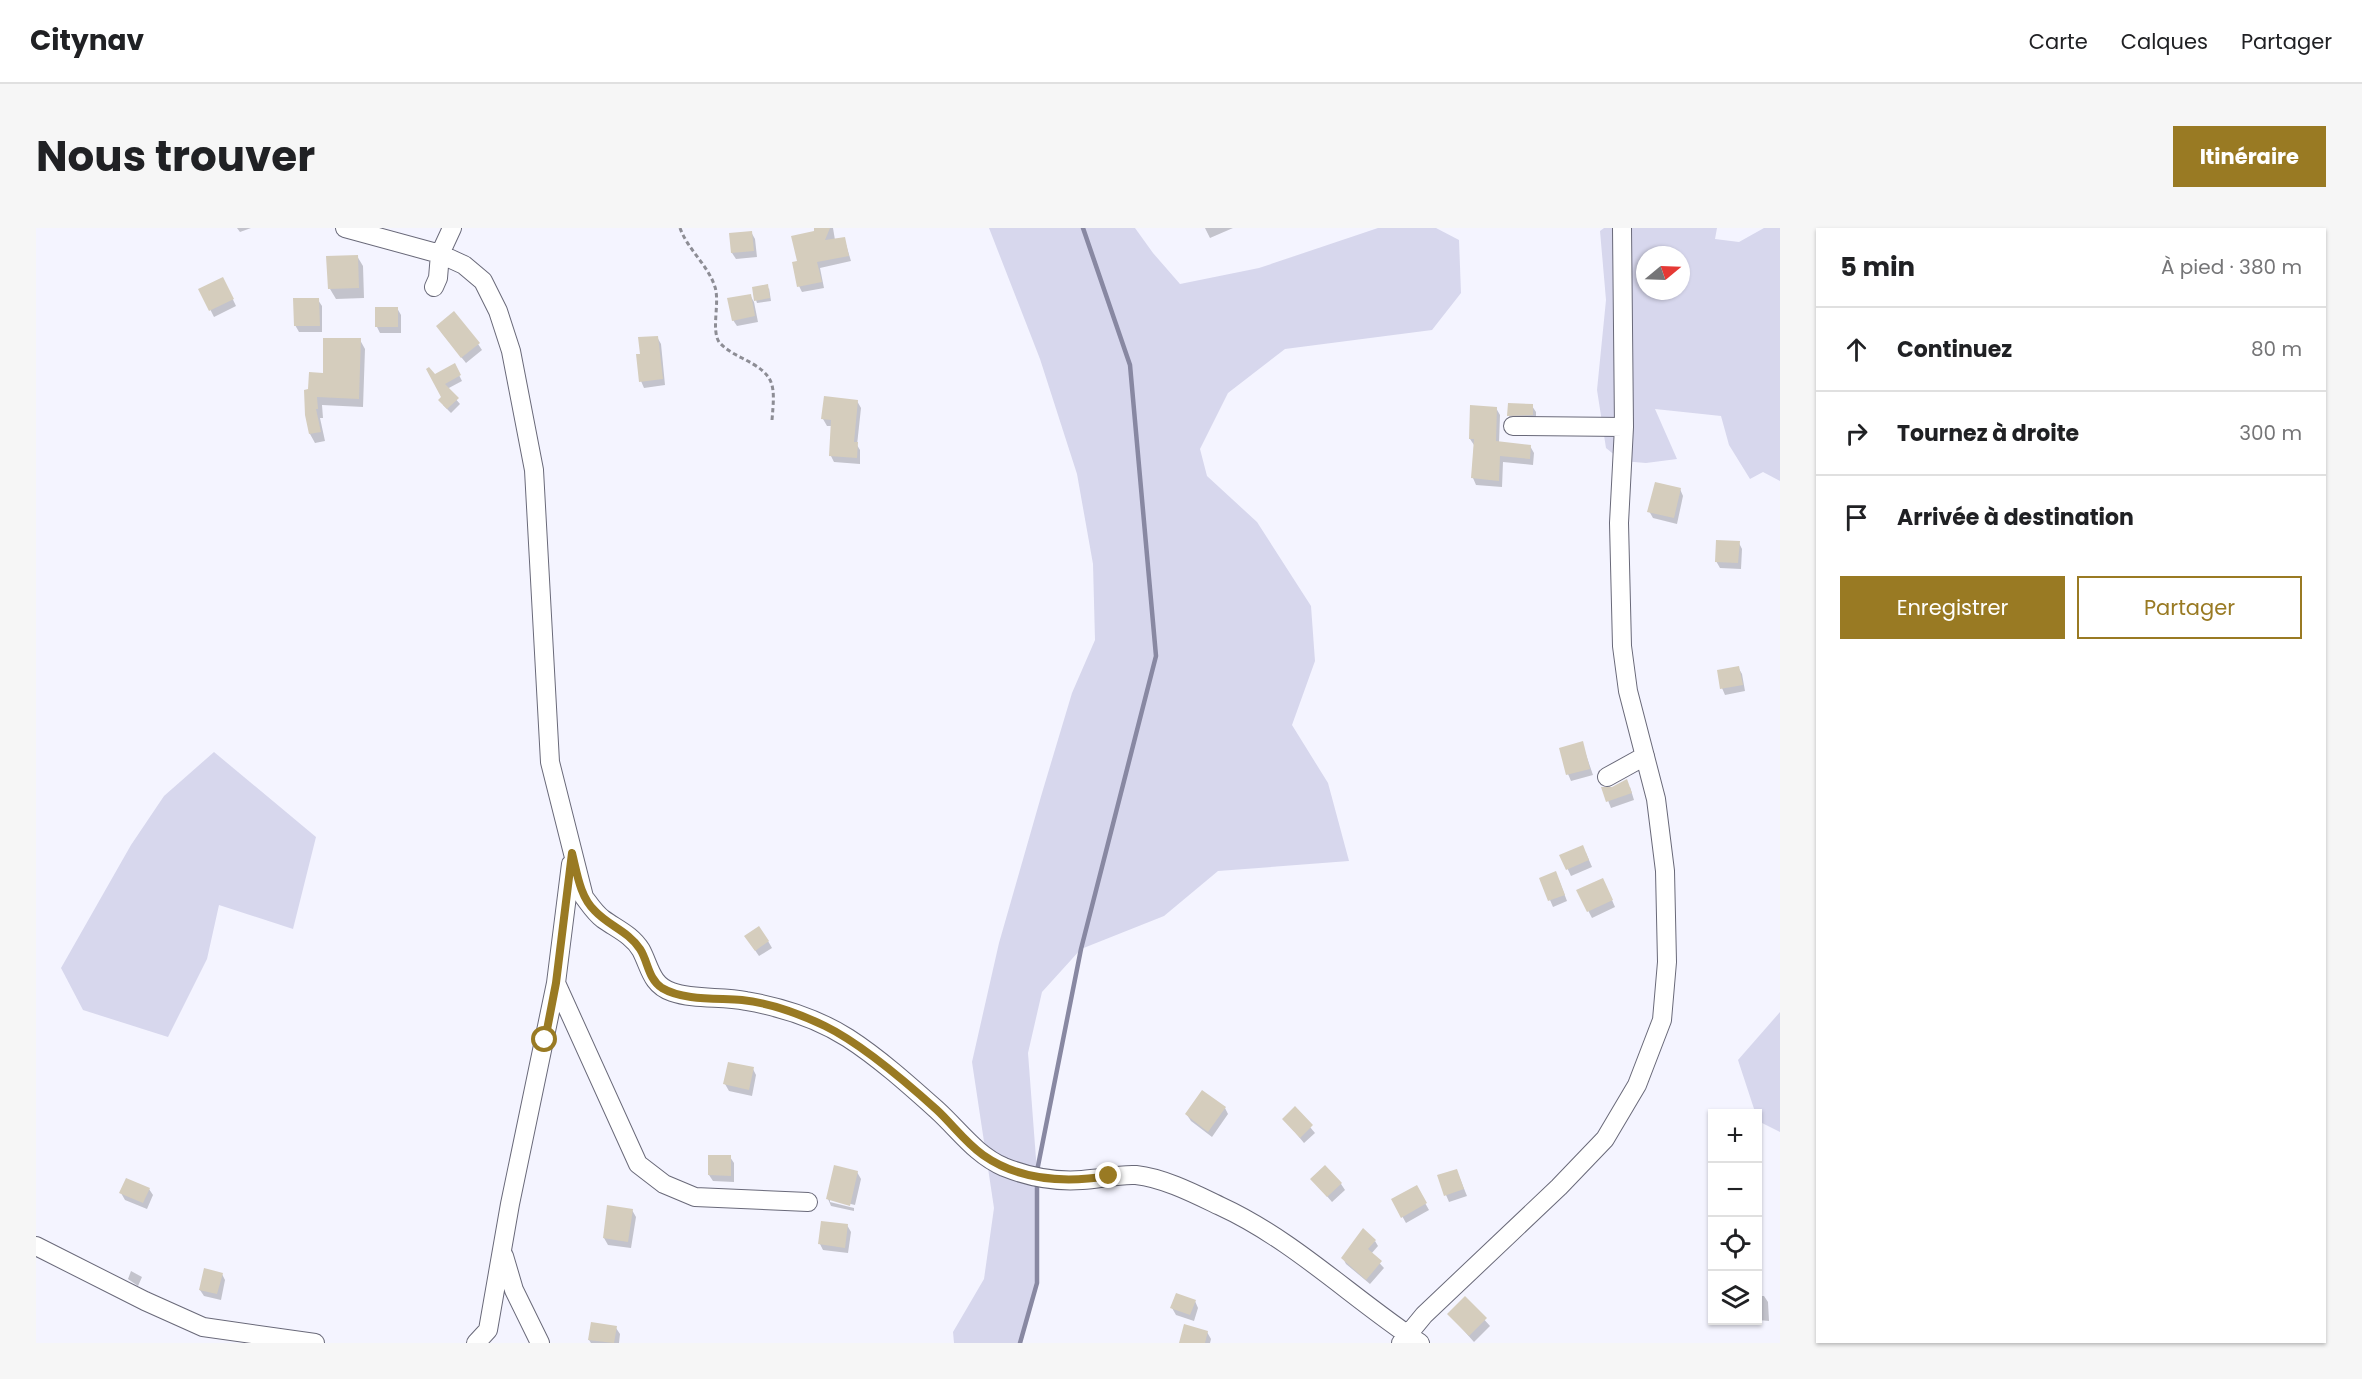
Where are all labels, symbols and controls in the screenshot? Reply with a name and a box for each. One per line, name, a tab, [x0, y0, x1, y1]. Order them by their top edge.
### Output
text: Citynav	[30, 21, 144, 60]
text: Carte	[2029, 27, 2088, 56]
text: Calques	[2121, 27, 2208, 56]
text: Partager	[2241, 27, 2332, 56]
button: Itinéraire	[2173, 126, 2326, 187]
text: Nous trouver	[36, 127, 315, 186]
north arrow	[1636, 246, 1690, 300]
text: 5 min	[1840, 249, 1915, 285]
text: À pied · 380 m	[2161, 253, 2302, 281]
icon: ahead	[1840, 333, 1873, 366]
text: Continuez	[1897, 334, 2012, 365]
text: 80 m	[2251, 335, 2302, 363]
icon: right	[1840, 417, 1873, 450]
text: Tournez à droite	[1897, 418, 2079, 449]
text: 300 m	[2239, 419, 2302, 447]
icon: arrive	[1840, 501, 1873, 534]
text: Arrivée à destination	[1897, 502, 2134, 533]
button: Enregistrer	[1840, 576, 2065, 639]
button: Partager	[2077, 576, 2302, 639]
route start	[531, 1026, 557, 1052]
map controls	[1708, 1109, 1762, 1325]
button: +	[1708, 1109, 1762, 1163]
route end	[1095, 1162, 1121, 1188]
button: −	[1708, 1163, 1762, 1217]
button: locate	[1708, 1217, 1762, 1271]
button: layers	[1708, 1271, 1762, 1325]

